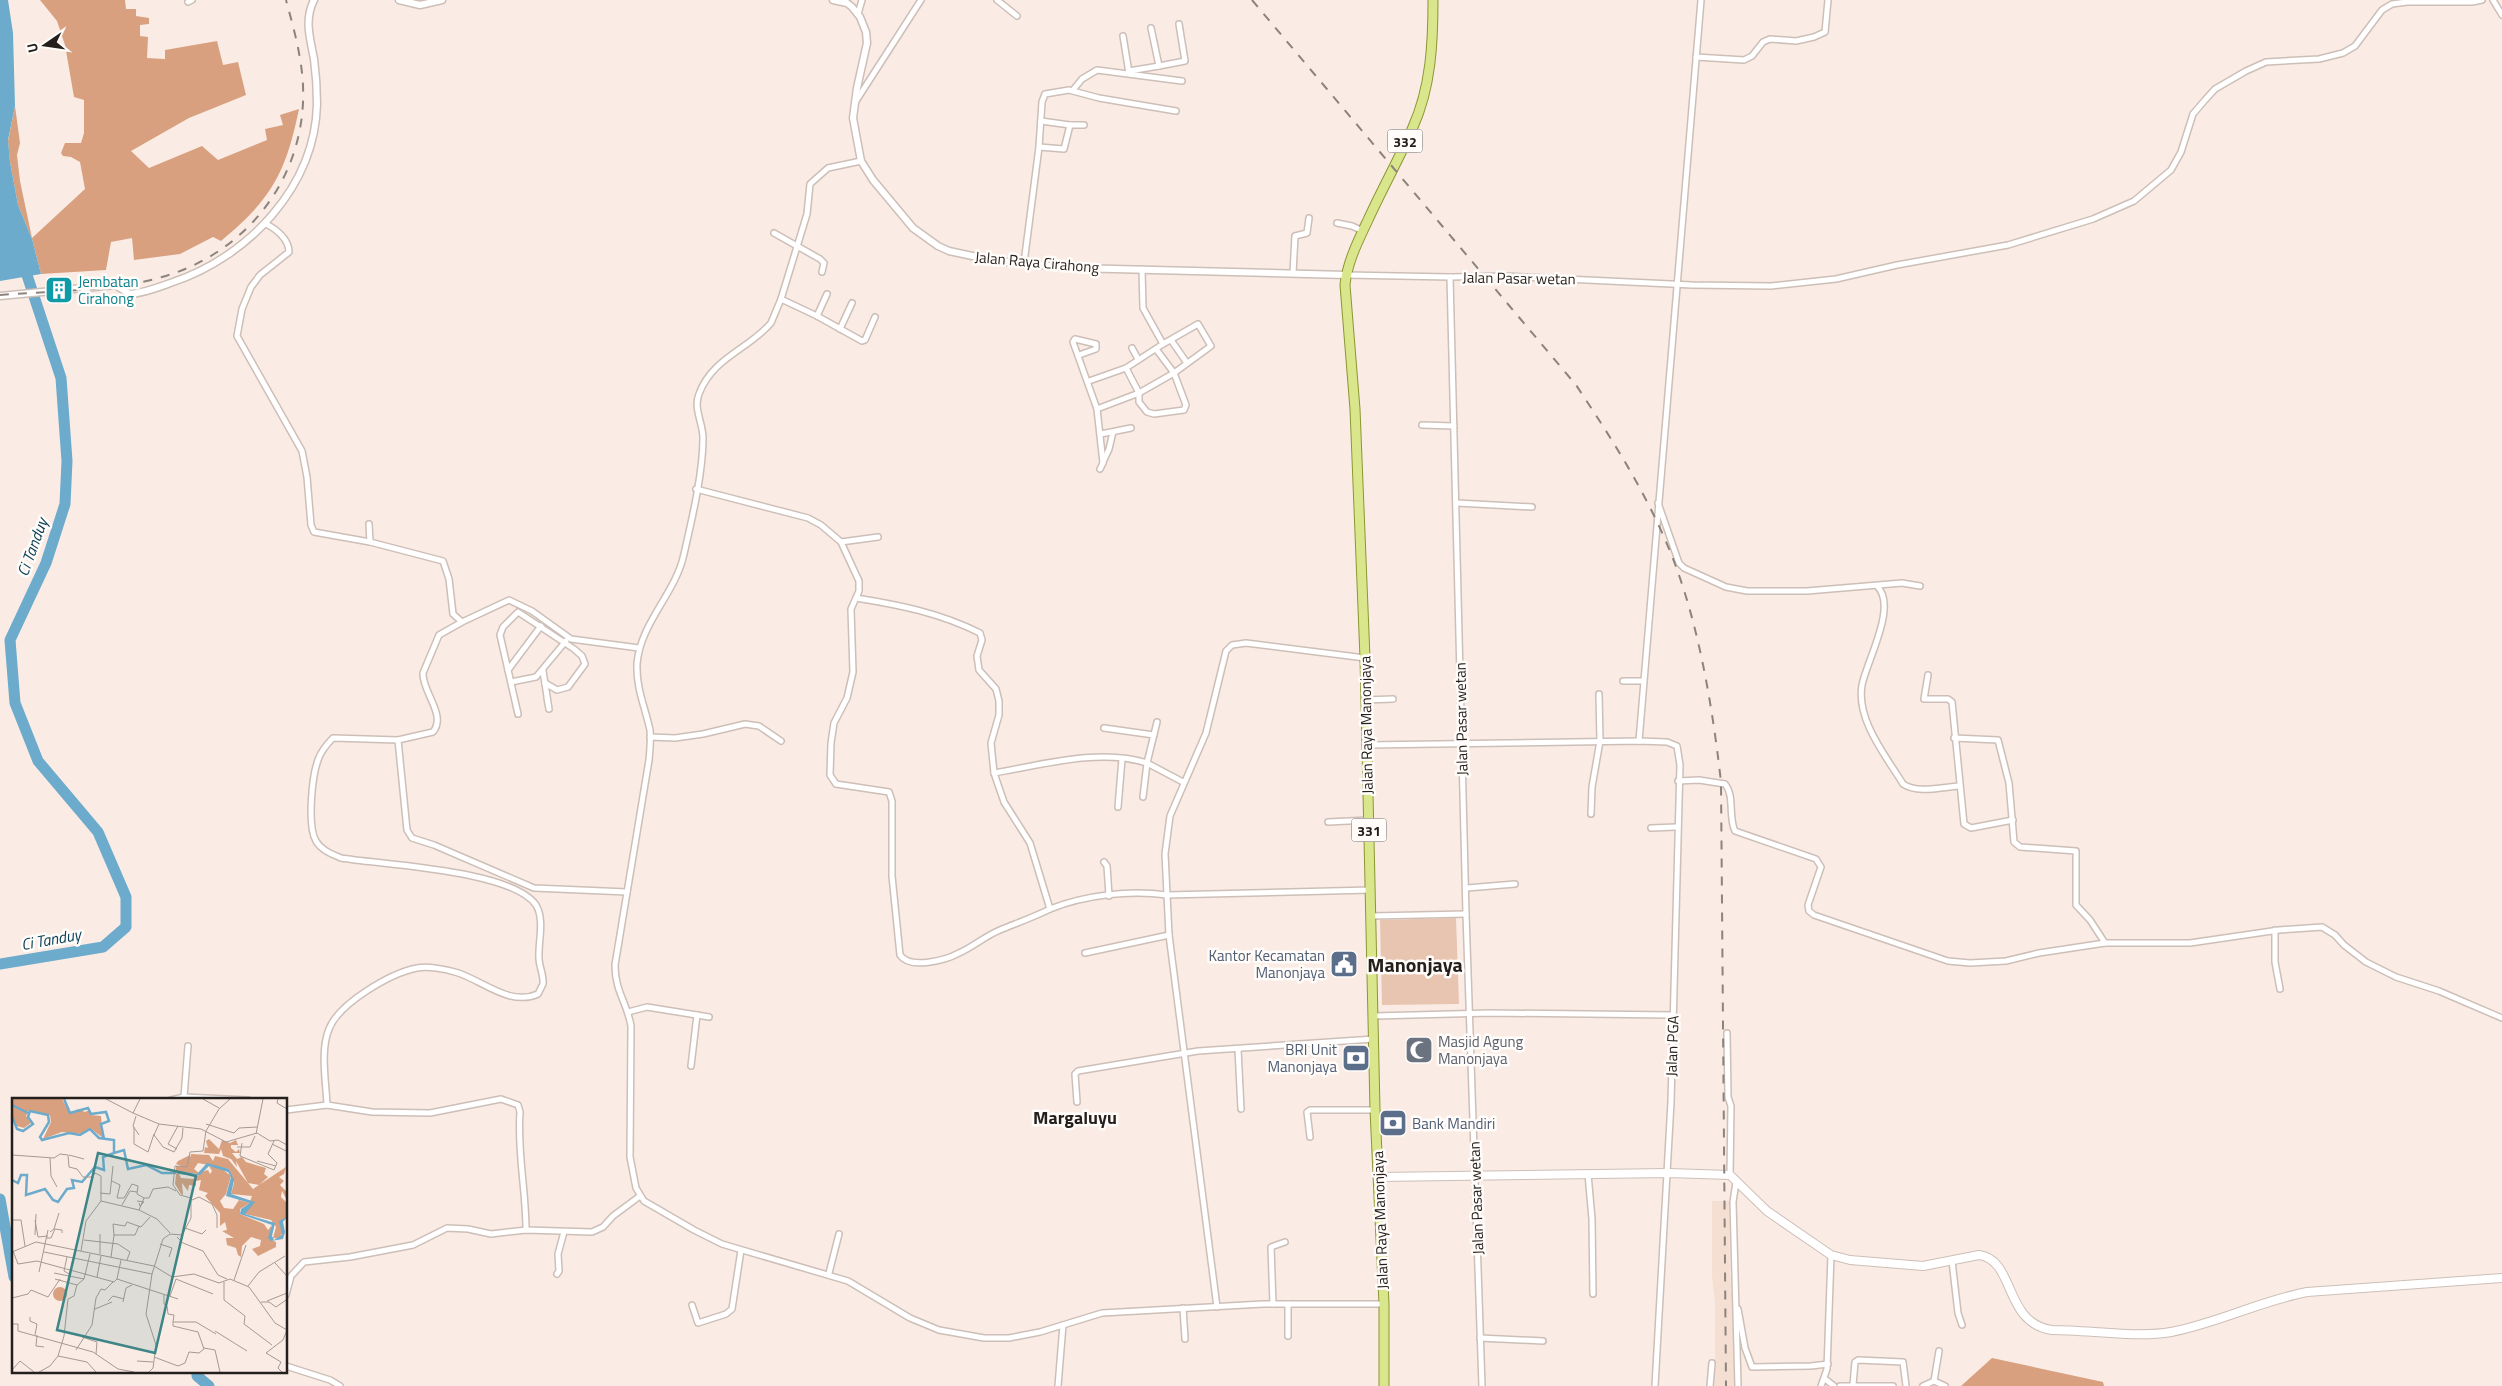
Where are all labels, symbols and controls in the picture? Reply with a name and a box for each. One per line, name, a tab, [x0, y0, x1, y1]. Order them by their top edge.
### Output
north arrow	[20, 20, 70, 70]
text: U	[21, 41, 43, 55]
road number: 332	[1388, 130, 1422, 152]
street label: Jalan Raya Cirahong	[974, 245, 1100, 279]
street label: Jalan Pasar wetan	[1462, 266, 1576, 290]
place label: Jembatan Cirahong	[78, 270, 139, 310]
building icon: Jembatan Cirahong	[44, 275, 74, 305]
water label: Ci Tanduy	[10, 513, 54, 579]
street label: Jalan Raya Manonjaya	[1353, 655, 1379, 794]
street label: Jalan Pasar wetan	[1449, 662, 1473, 776]
road number: 331	[1352, 818, 1386, 842]
water label: Ci Tanduy	[19, 922, 84, 956]
place label: Kantor Kecamatan Manonjaya	[1208, 944, 1325, 984]
public building icon: Kantor Kecamatan Manonjaya	[1329, 949, 1359, 979]
district label: Manonjaya	[1367, 949, 1463, 980]
street label: Jalan PGA	[1659, 1015, 1685, 1077]
place label: Masjid Agung Manonjaya	[1438, 1030, 1523, 1070]
mosque icon: Masjid Agung Manonjaya	[1404, 1035, 1434, 1065]
place label: BRI Unit Manonjaya	[1268, 1038, 1338, 1078]
bank icon: BRI Unit Manonjaya	[1341, 1043, 1371, 1073]
inset map	[12, 1098, 288, 1374]
district label: Margaluyu	[1033, 1104, 1117, 1131]
bank icon: Bank Mandiri	[1378, 1108, 1408, 1138]
place label: Bank Mandiri	[1412, 1112, 1495, 1135]
street label: Jalan Pasar wetan	[1463, 1141, 1489, 1255]
street label: Jalan Raya Manonjaya	[1366, 1150, 1394, 1290]

